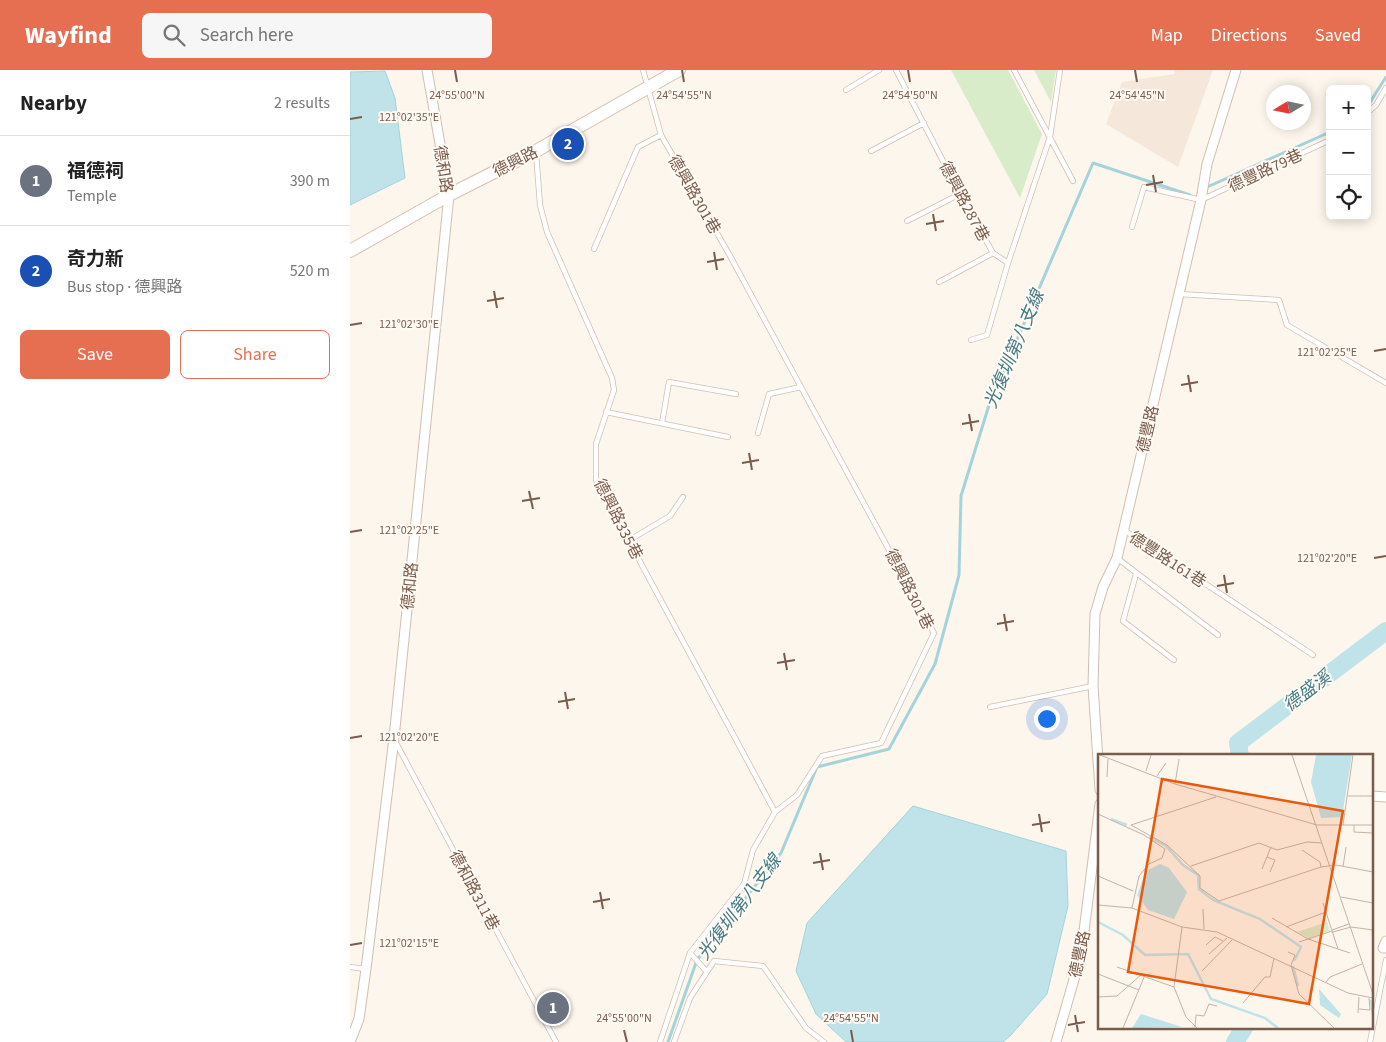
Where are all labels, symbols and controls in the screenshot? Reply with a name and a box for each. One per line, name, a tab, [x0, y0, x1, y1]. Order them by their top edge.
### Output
search box	[142, 13, 492, 58]
text: Wayfind	[25, 18, 112, 53]
icon: search	[160, 21, 188, 49]
text: Search here	[200, 22, 293, 49]
text: Map	[1151, 23, 1183, 48]
text: Directions	[1211, 23, 1287, 48]
text: Saved	[1315, 23, 1361, 48]
north arrow	[1266, 85, 1311, 130]
map controls	[1326, 85, 1371, 220]
button: +	[1326, 85, 1371, 130]
text: 24°55'00"N	[429, 87, 485, 104]
text: 24°54'55"N	[656, 87, 712, 104]
text: 24°54'50"N	[882, 87, 938, 104]
text: 24°54'45"N	[1109, 87, 1165, 104]
text: Nearby	[20, 88, 87, 118]
text: 2 results	[274, 92, 330, 114]
text: 121°02'35"E	[379, 109, 439, 126]
pin: 2	[552, 125, 584, 163]
button: −	[1326, 130, 1371, 175]
street label: 德興路	[489, 141, 542, 183]
street label: 德和路	[428, 144, 458, 195]
street label: 德豐路79巷	[1225, 144, 1306, 198]
street label: 德興路301巷	[663, 151, 726, 238]
text: 福德祠	[67, 158, 124, 185]
street label: 德興路287巷	[934, 158, 994, 245]
text: 1	[32, 170, 40, 192]
text: 390 m	[290, 170, 330, 192]
button: locate	[1326, 175, 1371, 220]
text: Temple	[67, 185, 117, 207]
text: 奇力新	[67, 246, 124, 273]
text: 2	[32, 260, 40, 282]
text: 520 m	[290, 260, 330, 282]
text: Bus stop · 德興路	[67, 276, 183, 298]
water label: 光復圳第八支線	[978, 284, 1051, 412]
text: 121°02'30"E	[379, 316, 439, 333]
button: Save	[20, 330, 170, 379]
button: Share	[180, 330, 330, 379]
text: 121°02'25"E	[1297, 344, 1357, 361]
street label: 德豐路	[1132, 403, 1164, 455]
street label: 德興路335巷	[588, 475, 648, 564]
text: 121°02'25"E	[379, 522, 439, 539]
street label: 德豐路161巷	[1125, 527, 1210, 593]
street label: 德興路301巷	[879, 545, 939, 634]
text: 121°02'20"E	[1297, 550, 1357, 567]
street label: 德和路	[397, 561, 423, 611]
water label: 德盛溪	[1278, 663, 1339, 718]
your location	[1034, 706, 1060, 732]
text: 121°02'20"E	[379, 729, 439, 746]
inset map	[1098, 754, 1374, 1030]
street label: 德和路311巷	[444, 847, 504, 934]
water label: 光復圳第八支線	[692, 848, 788, 965]
street label: 德豐路	[1064, 928, 1096, 980]
text: 121°02'15"E	[379, 935, 439, 952]
pin: 1	[537, 989, 569, 1027]
text: 24°55'00"N	[596, 1010, 652, 1027]
text: 24°54'55"N	[823, 1010, 879, 1027]

